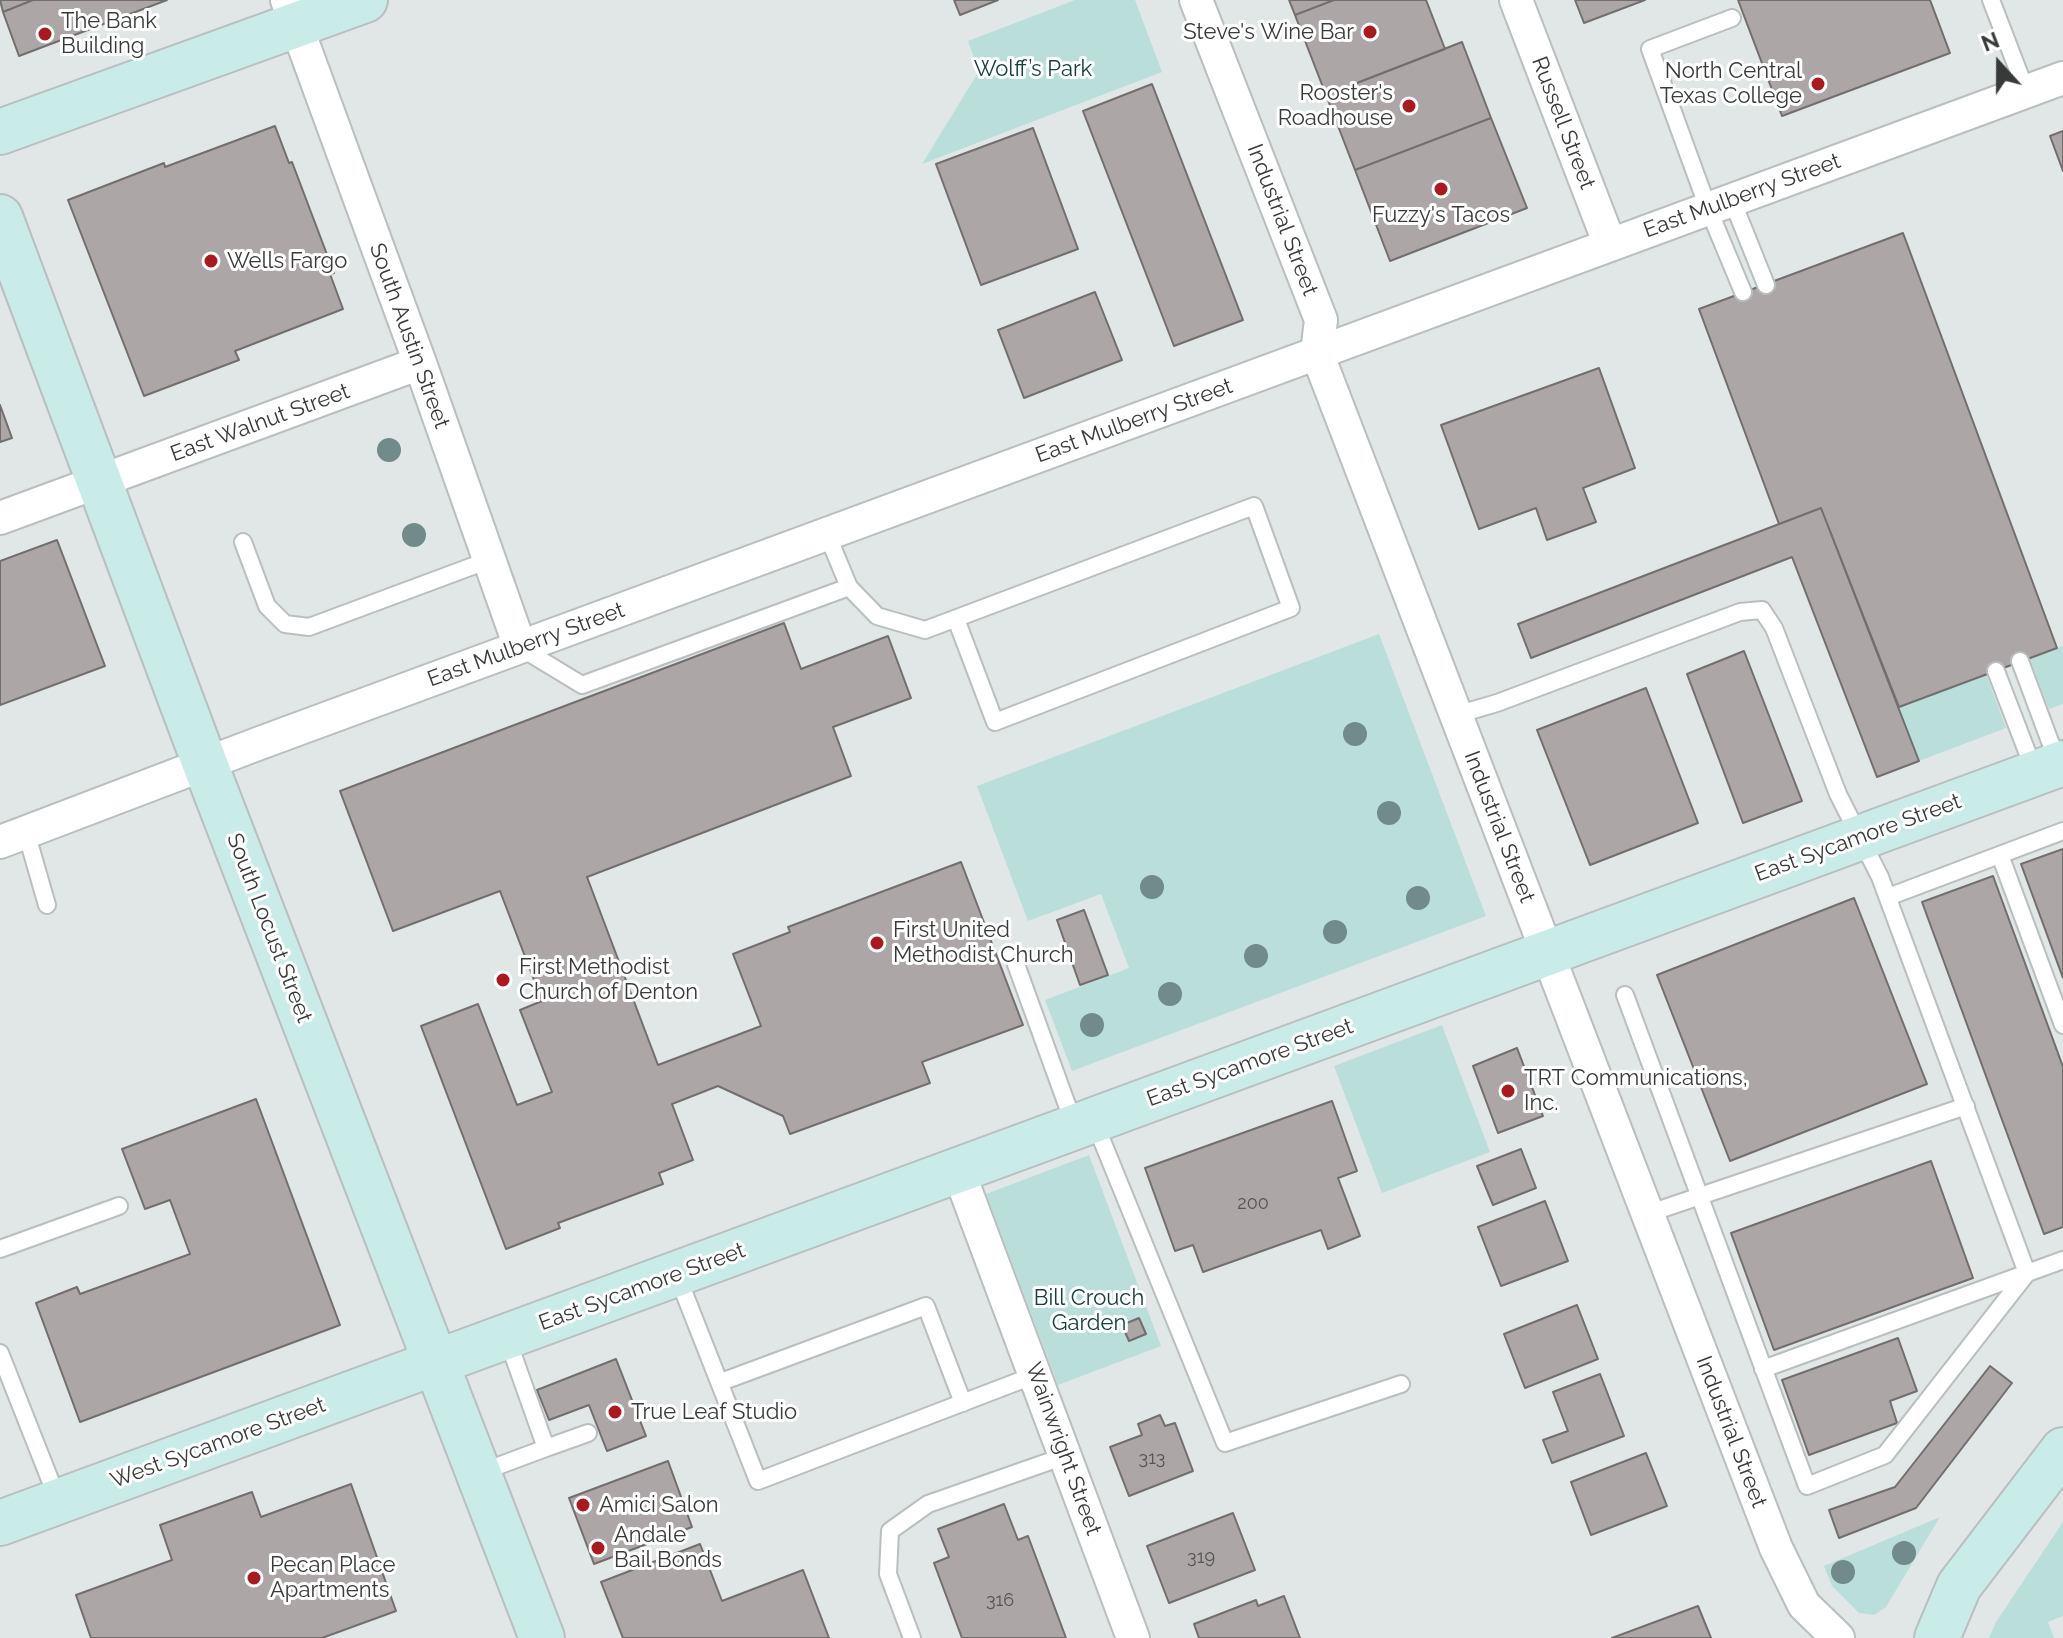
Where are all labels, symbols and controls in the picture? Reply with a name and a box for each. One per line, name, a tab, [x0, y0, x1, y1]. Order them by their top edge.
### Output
place label: The Bank Building	[61, 8, 157, 60]
place label: Steve's Wine Bar	[1183, 19, 1354, 45]
marker: Steve's Wine Bar	[1361, 23, 1379, 41]
north arrow	[1959, 24, 2039, 104]
marker: The Bank Building	[36, 25, 54, 43]
text: N	[1978, 26, 2003, 57]
street label: Russell Street	[1526, 53, 1600, 193]
park label: Wolff’s Park	[974, 56, 1092, 82]
place label: North Central Texas College	[1660, 58, 1802, 110]
marker: North Central Texas College	[1809, 75, 1827, 93]
place label: Rooster's Roadhouse	[1278, 80, 1393, 132]
marker: Rooster's Roadhouse	[1400, 97, 1418, 115]
street label: Industrial Street	[1241, 141, 1323, 299]
street label: East Mulberry Street	[1640, 148, 1844, 244]
marker: Fuzzy's Tacos	[1432, 180, 1450, 198]
place label: Fuzzy's Tacos	[1372, 202, 1510, 228]
street label: South Austin Street	[363, 240, 455, 432]
place label: Wells Fargo	[227, 248, 347, 274]
marker: Wells Fargo	[202, 252, 220, 270]
street label: East Mulberry Street	[1032, 373, 1236, 469]
street label: East Walnut Street	[167, 378, 353, 468]
street label: East Mulberry Street	[424, 597, 628, 693]
street label: Industrial Street	[1458, 748, 1540, 906]
street label: East Sycamore Street	[1751, 788, 1965, 888]
street label: South Locust Street	[221, 830, 317, 1026]
place label: First United Methodist Church	[893, 917, 1074, 968]
marker: First United Methodist Church	[868, 934, 886, 952]
place label: First Methodist Church of Denton	[519, 954, 698, 1006]
marker: First Methodist Church of Denton	[494, 971, 512, 989]
street label: East Sycamore Street	[1143, 1013, 1357, 1113]
place label: TRT Communications, Inc.	[1524, 1065, 1748, 1116]
marker: TRT Communications, Inc.	[1499, 1082, 1517, 1100]
house number: 200	[1237, 1193, 1269, 1215]
street label: East Sycamore Street	[535, 1237, 749, 1337]
park label: Bill Crouch Garden	[1034, 1285, 1144, 1336]
street label: Industrial Street	[1690, 1353, 1772, 1511]
street label: Wainwright Street	[1019, 1359, 1107, 1539]
street label: West Sycamore Street	[107, 1392, 329, 1494]
place label: True Leaf Studio	[631, 1399, 797, 1425]
marker: True Leaf Studio	[606, 1403, 624, 1421]
house number: 313	[1139, 1448, 1165, 1470]
place label: Amici Salon	[599, 1492, 719, 1518]
marker: Amici Salon	[574, 1496, 592, 1514]
place label: Andale Bail Bonds	[614, 1522, 722, 1574]
marker: Andale Bail Bonds	[589, 1539, 607, 1557]
house number: 319	[1187, 1547, 1215, 1569]
place label: Pecan Place Apartments	[270, 1552, 395, 1604]
marker: Pecan Place Apartments	[245, 1569, 263, 1587]
house number: 316	[986, 1590, 1014, 1612]

